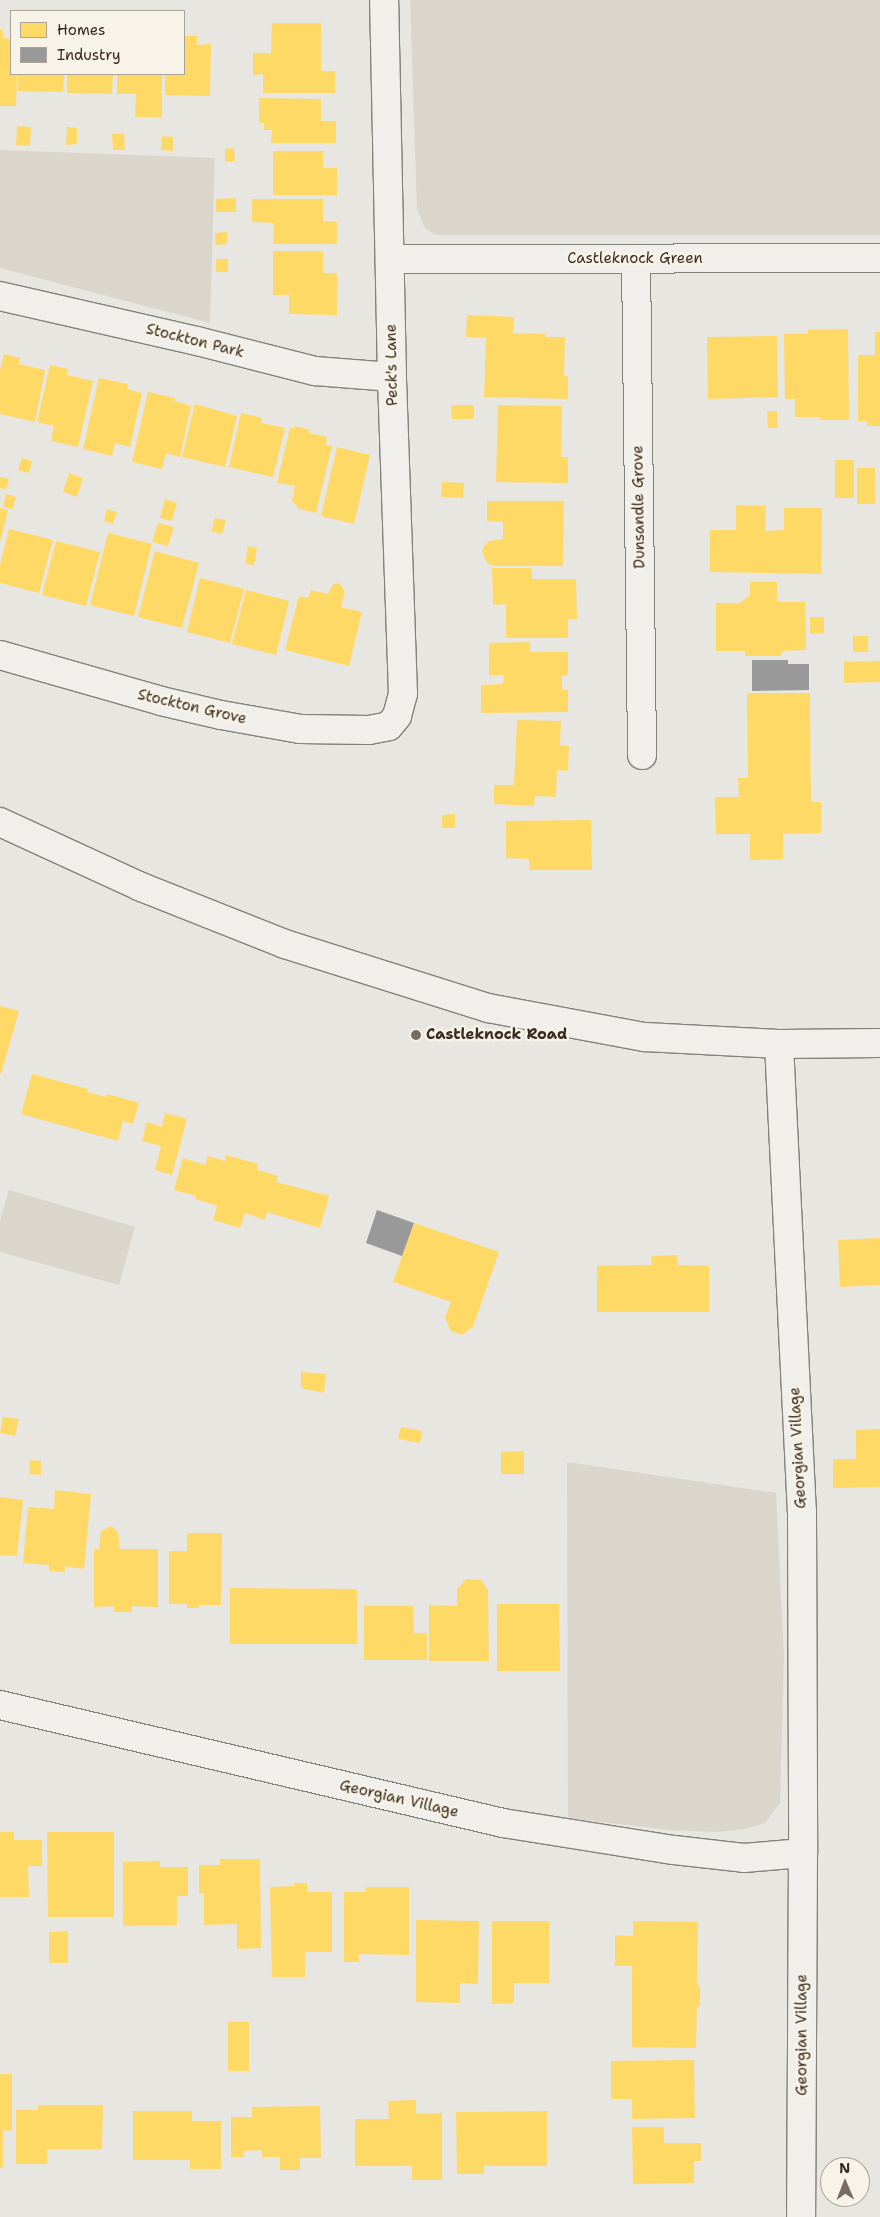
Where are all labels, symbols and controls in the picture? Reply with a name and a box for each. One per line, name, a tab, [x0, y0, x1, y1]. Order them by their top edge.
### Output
legend	[10, 10, 185, 75]
text: Homes	[57, 20, 105, 40]
text: Industry	[57, 45, 121, 65]
street label: Castleknock Green	[567, 250, 703, 268]
street label: Stockton Park	[144, 320, 246, 362]
street label: Peck's Lane	[382, 324, 402, 406]
street label: Dunsandle Grove	[629, 445, 649, 569]
street label: Stockton Grove	[136, 686, 248, 728]
place label: Castleknock Road	[426, 1026, 567, 1044]
marker: Castleknock Road	[410, 1029, 422, 1041]
street label: Georgian Village	[786, 1387, 810, 1509]
street label: Georgian Village	[338, 1777, 460, 1821]
street label: Georgian Village	[793, 1974, 811, 2096]
north arrow	[820, 2157, 870, 2207]
text: N	[839, 2159, 850, 2177]

